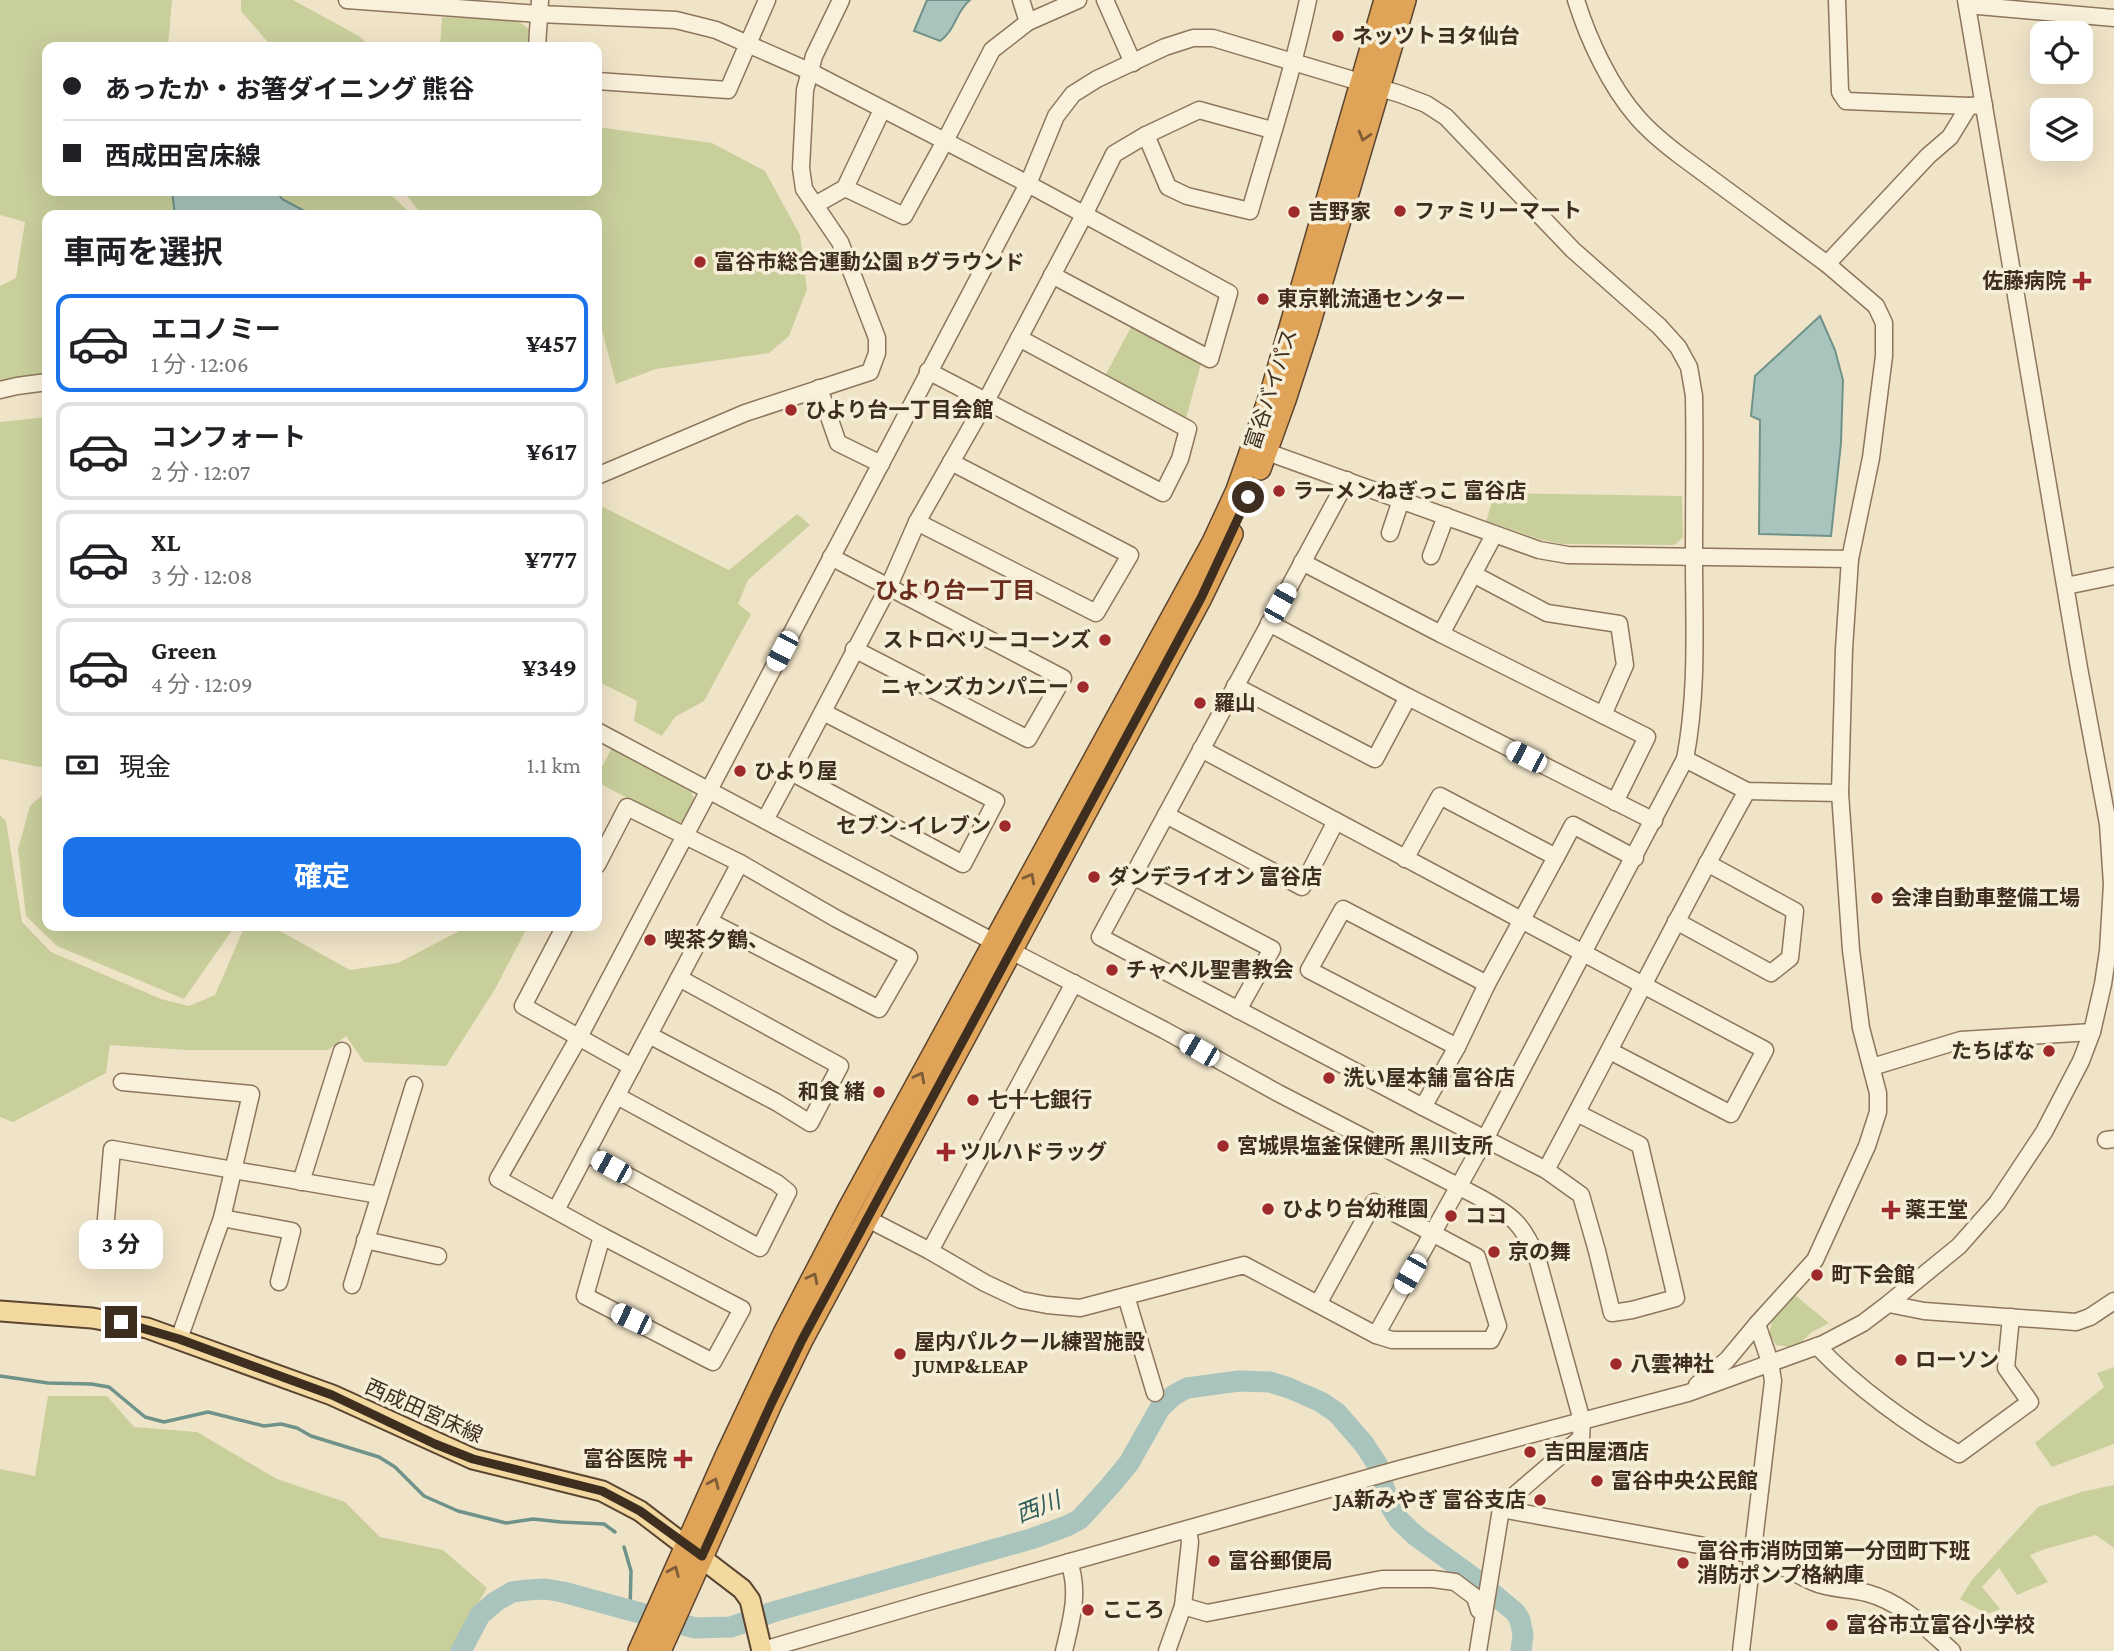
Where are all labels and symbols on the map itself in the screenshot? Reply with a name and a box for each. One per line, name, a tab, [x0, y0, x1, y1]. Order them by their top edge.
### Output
place label: ネッツトヨタ仙台	[1352, 24, 1520, 48]
marker: ネッツトヨタ仙台	[1330, 28, 1346, 44]
one-way arrow	[1358, 130, 1373, 142]
place label: ファミリーマート	[1414, 199, 1582, 223]
place label: 吉野家	[1308, 200, 1371, 224]
marker: ファミリーマート	[1392, 203, 1408, 219]
marker: 吉野家	[1286, 204, 1302, 220]
place label: 富谷市総合運動公園 Bグラウンド	[714, 250, 1024, 274]
marker: 富谷市総合運動公園 Bグラウンド	[692, 254, 708, 270]
place label: 佐藤病院	[1982, 269, 2066, 293]
marker: 佐藤病院	[2072, 271, 2092, 291]
place label: 東京靴流通センター	[1277, 287, 1466, 311]
marker: 東京靴流通センター	[1255, 291, 1271, 307]
street label: 富谷バイパス	[1240, 326, 1302, 452]
place label: ひより台一丁目会館	[805, 398, 994, 422]
marker: ひより台一丁目会館	[783, 402, 799, 418]
place label: ラーメンねぎっこ 富谷店	[1293, 479, 1526, 503]
route start	[1232, 481, 1264, 513]
marker: ラーメンねぎっこ 富谷店	[1271, 483, 1287, 499]
district label: ひより台一丁目	[875, 577, 1035, 603]
car	[1261, 580, 1300, 626]
car	[763, 628, 802, 674]
place label: ストロベリーコーンズ	[882, 628, 1091, 652]
marker: ストロベリーコーンズ	[1097, 632, 1113, 648]
place label: ニャンズカンパニー	[880, 675, 1069, 699]
marker: ニャンズカンパニー	[1075, 679, 1091, 695]
place label: 羅山	[1214, 691, 1256, 715]
marker: 羅山	[1192, 695, 1208, 711]
car	[1503, 738, 1550, 776]
place label: ひより屋	[754, 759, 838, 783]
marker: ひより屋	[732, 763, 748, 779]
place label: セブン-イレブン	[836, 814, 991, 838]
marker: セブン-イレブン	[997, 818, 1013, 834]
place label: ダンデライオン 富谷店	[1108, 865, 1322, 889]
marker: ダンデライオン 富谷店	[1086, 869, 1102, 885]
one-way arrow	[1022, 873, 1035, 885]
place label: 会津自動車整備工場	[1891, 886, 2080, 910]
marker: 会津自動車整備工場	[1869, 890, 1885, 906]
place label: 喫茶夕鶴、	[664, 928, 769, 952]
marker: 喫茶夕鶴、	[642, 932, 658, 948]
place label: チャペル聖書教会	[1126, 958, 1294, 982]
marker: チャペル聖書教会	[1104, 962, 1120, 978]
car	[1176, 1030, 1223, 1070]
place label: たちばな	[1951, 1039, 2035, 1063]
marker: たちばな	[2041, 1043, 2057, 1059]
place label: 洗い屋本舗 富谷店	[1343, 1066, 1515, 1090]
marker: 洗い屋本舗 富谷店	[1321, 1070, 1337, 1086]
one-way arrow	[912, 1072, 925, 1085]
place label: 和食 緒	[798, 1080, 865, 1104]
marker: 和食 緒	[871, 1084, 887, 1100]
place label: 七十七銀行	[987, 1088, 1092, 1112]
marker: 七十七銀行	[965, 1092, 981, 1108]
place label: 宮城県塩釜保健所 黒川支所	[1237, 1134, 1493, 1158]
marker: 宮城県塩釜保健所 黒川支所	[1215, 1138, 1231, 1154]
place label: ツルハドラッグ	[960, 1140, 1107, 1164]
marker: ツルハドラッグ	[938, 1144, 954, 1160]
car	[588, 1148, 635, 1186]
place label: ひより台幼稚園	[1282, 1197, 1429, 1221]
place label: 薬王堂	[1905, 1198, 1968, 1222]
marker: ひより台幼稚園	[1260, 1201, 1276, 1217]
marker: 薬王堂	[1883, 1202, 1899, 1218]
place label: ココ	[1465, 1204, 1507, 1228]
marker: ココ	[1443, 1208, 1459, 1224]
callout: 3 分	[79, 1220, 163, 1270]
place label: 京の舞	[1508, 1240, 1571, 1264]
marker: 京の舞	[1486, 1244, 1502, 1260]
car	[1391, 1251, 1430, 1297]
place label: 町下会館	[1831, 1263, 1915, 1287]
marker: 町下会館	[1809, 1267, 1825, 1283]
one-way arrow	[804, 1273, 818, 1285]
car	[608, 1300, 655, 1338]
route end	[105, 1306, 137, 1338]
place label: 屋内パルクール練習施設 JUMP&LEAP	[912, 1330, 1145, 1378]
marker: 屋内パルクール練習施設 JUMP&LEAP	[892, 1346, 908, 1362]
place label: ローソン	[1915, 1348, 1999, 1372]
place label: 八雲神社	[1630, 1352, 1714, 1376]
marker: ローソン	[1893, 1352, 1909, 1368]
marker: 八雲神社	[1608, 1356, 1624, 1372]
street label: 西成田宮床線	[362, 1374, 486, 1448]
place label: 吉田屋酒店	[1544, 1440, 1649, 1464]
marker: 吉田屋酒店	[1522, 1444, 1538, 1460]
place label: 富谷医院	[583, 1447, 667, 1471]
marker: 富谷医院	[673, 1449, 693, 1469]
place label: 富谷中央公民館	[1611, 1469, 1758, 1493]
marker: 富谷中央公民館	[1589, 1473, 1605, 1489]
one-way arrow	[706, 1478, 720, 1490]
water label: 西川	[1012, 1486, 1067, 1527]
place label: JA新みやぎ 富谷支店	[1332, 1488, 1526, 1512]
marker: JA新みやぎ 富谷支店	[1532, 1492, 1548, 1508]
place label: 富谷市消防団第一分団町下班 消防ポンプ格納庫	[1697, 1539, 1970, 1587]
place label: 富谷郵便局	[1228, 1549, 1333, 1573]
marker: 富谷郵便局	[1206, 1553, 1222, 1569]
marker: 富谷市消防団第一分団町下班 消防ポンプ格納庫	[1675, 1555, 1691, 1571]
one-way arrow	[666, 1566, 680, 1578]
place label: こころ	[1102, 1598, 1165, 1622]
marker: こころ	[1080, 1602, 1096, 1618]
place label: 富谷市立富谷小学校	[1846, 1613, 2035, 1637]
marker: 富谷市立富谷小学校	[1824, 1617, 1840, 1633]

